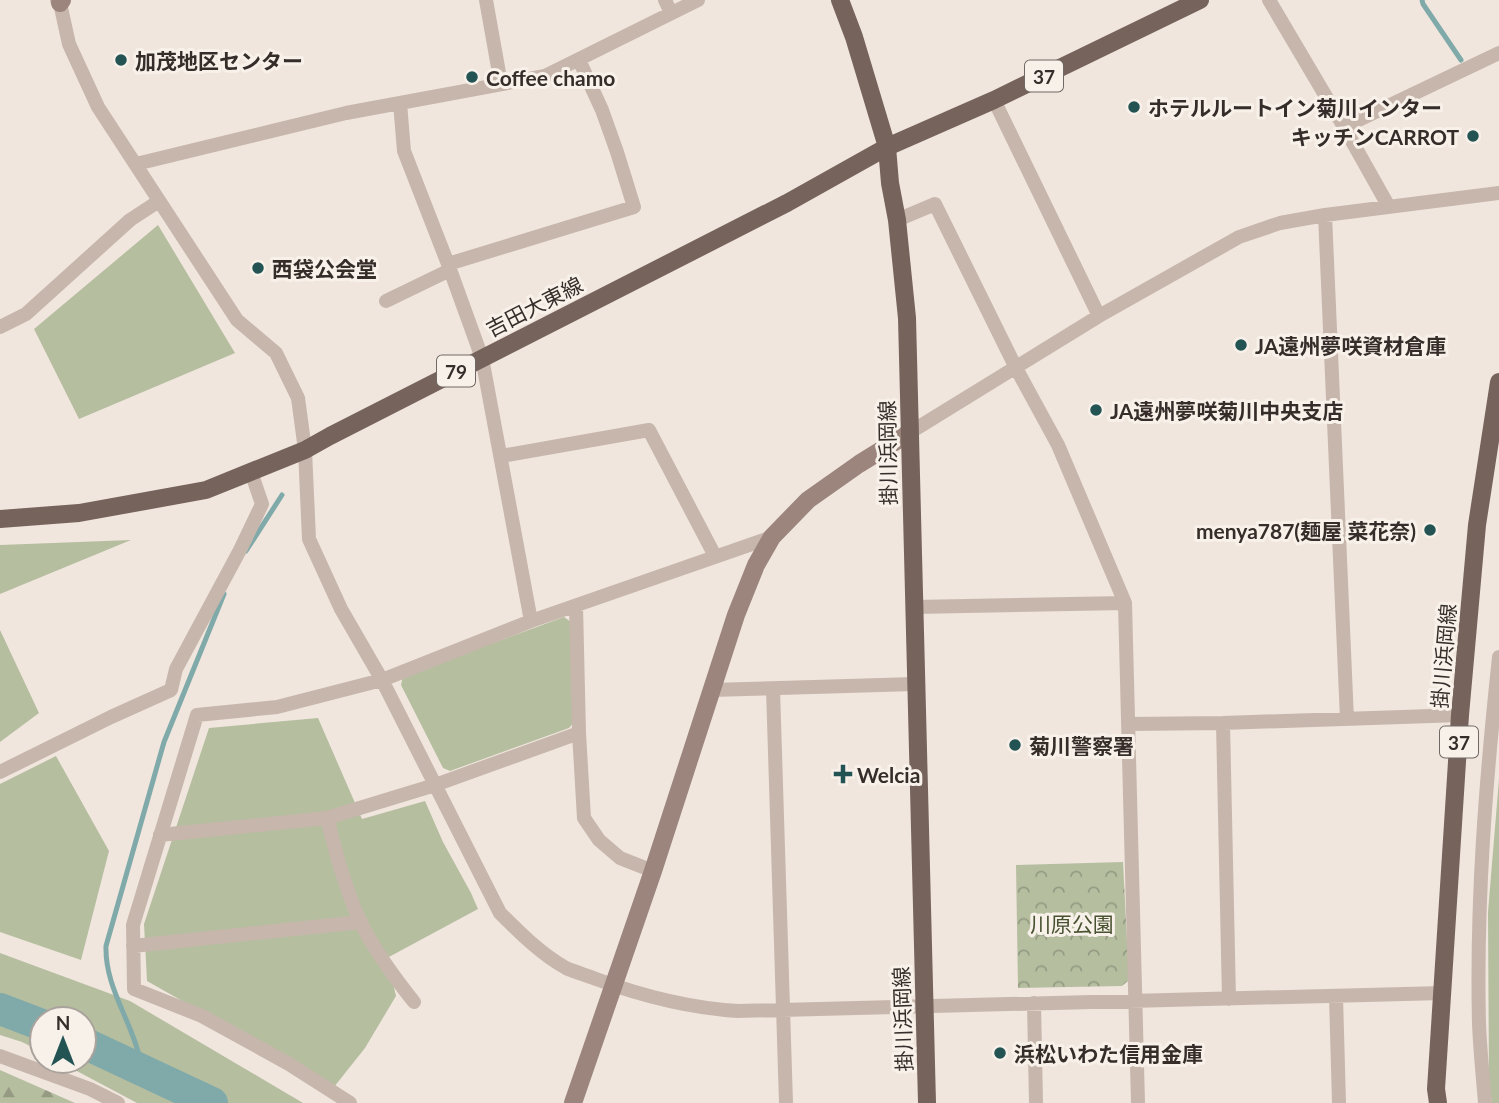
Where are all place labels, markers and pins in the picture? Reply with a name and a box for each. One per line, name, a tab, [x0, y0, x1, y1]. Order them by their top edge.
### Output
place label: 加茂地区センター	[135, 48, 303, 73]
marker: 加茂地区センター	[113, 52, 129, 68]
place label: Coffee chamo	[486, 65, 615, 90]
marker: Coffee chamo	[464, 69, 480, 85]
place label: ホテルルートイン菊川インター	[1148, 95, 1442, 120]
marker: ホテルルートイン菊川インター	[1126, 99, 1142, 115]
place label: キッチンCARROT	[1291, 124, 1459, 149]
marker: キッチンCARROT	[1465, 128, 1481, 144]
place label: 西袋公会堂	[272, 256, 377, 281]
marker: 西袋公会堂	[250, 260, 266, 276]
place label: JA遠州夢咲資材倉庫	[1255, 333, 1446, 358]
marker: JA遠州夢咲資材倉庫	[1233, 337, 1249, 353]
place label: JA遠州夢咲菊川中央支店	[1110, 398, 1343, 423]
marker: JA遠州夢咲菊川中央支店	[1088, 402, 1104, 418]
place label: menya787(麺屋 菜花奈)	[1196, 518, 1416, 543]
marker: menya787(麺屋 菜花奈)	[1422, 522, 1438, 538]
place label: 菊川警察署	[1029, 733, 1134, 758]
marker: 菊川警察署	[1007, 737, 1023, 753]
place label: Welcia	[857, 762, 920, 787]
marker: Welcia	[835, 766, 851, 782]
place label: 浜松いわた信用金庫	[1014, 1041, 1203, 1066]
marker: 浜松いわた信用金庫	[992, 1045, 1008, 1061]

